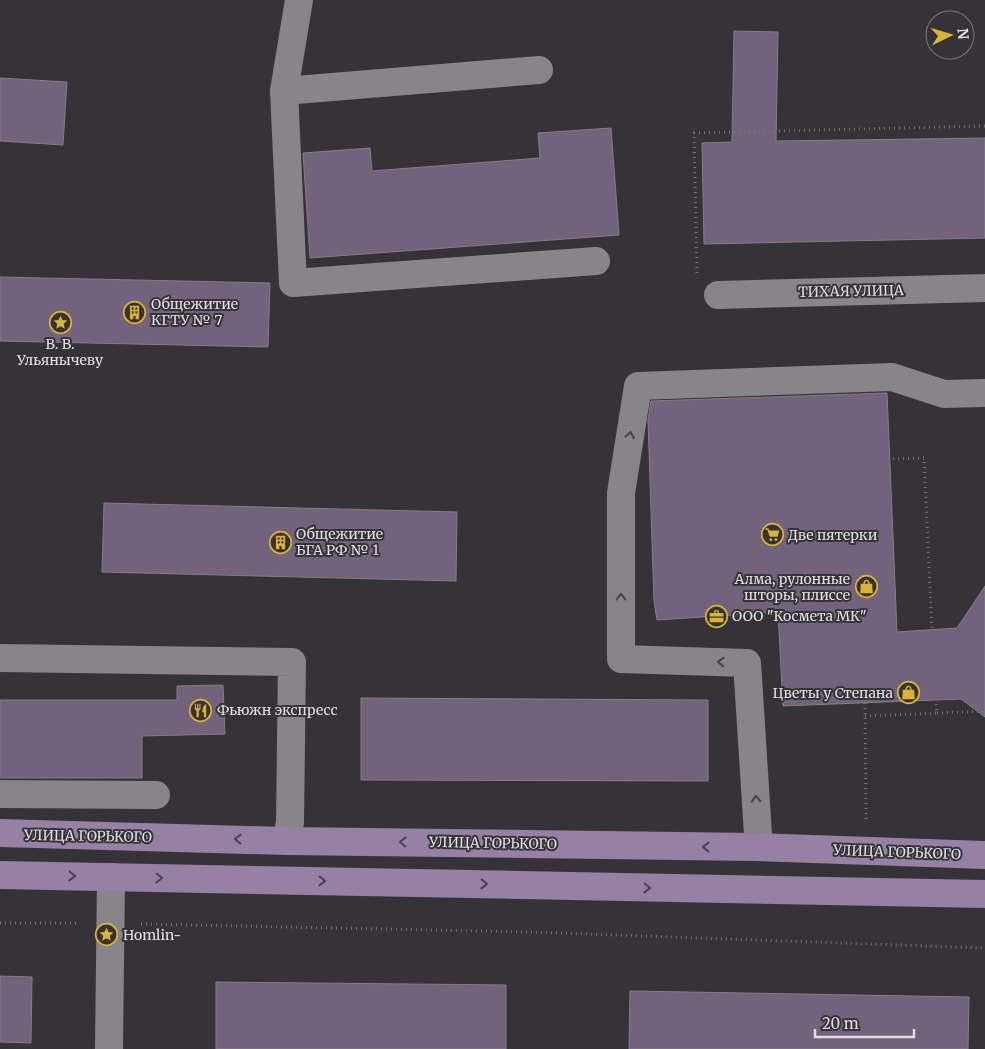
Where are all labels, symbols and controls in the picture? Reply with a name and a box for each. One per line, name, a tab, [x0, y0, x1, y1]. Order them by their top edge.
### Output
north arrow	[925, 10, 975, 60]
text: N	[954, 28, 972, 40]
street label: ТИХАЯ УЛИЦА	[798, 281, 904, 301]
place label: Общежитие КГТУ № 7	[151, 295, 238, 329]
building icon: Общежитие КГТУ № 7	[123, 300, 147, 324]
place icon: В. В. Ульянычеву	[48, 310, 72, 334]
place label: В. В. Ульянычеву	[16, 335, 104, 369]
one-way arrow	[624, 431, 635, 439]
supermarket icon: Две пятерки	[760, 523, 784, 547]
place label: Общежитие БГА РФ № 1	[296, 525, 383, 559]
place label: Две пятерки	[788, 526, 878, 544]
building icon: Общежитие БГА РФ № 1	[268, 530, 292, 554]
place label: Алма, рулонные шторы, плиссе	[733, 570, 850, 604]
shop icon: Алма, рулонные шторы, плиссе	[854, 575, 878, 599]
one-way arrow	[616, 593, 626, 600]
office icon: ООО "Космета МК"	[704, 604, 728, 628]
place label: ООО "Космета МК"	[732, 607, 867, 625]
one-way arrow	[717, 657, 725, 667]
shop icon: Цветы у Степана	[897, 681, 921, 705]
place label: Цветы у Степана	[773, 684, 893, 702]
restaurant icon: Фьюжн экспресс	[189, 698, 213, 722]
place label: Фьюжн экспресс	[217, 701, 338, 719]
one-way arrow	[751, 795, 762, 803]
street label: УЛИЦА ГОРЬКОГО	[23, 826, 152, 846]
street label: УЛИЦА ГОРЬКОГО	[428, 833, 557, 853]
one-way arrow	[233, 834, 241, 845]
one-way arrow	[399, 837, 407, 847]
one-way arrow	[702, 841, 710, 852]
street label: УЛИЦА ГОРЬКОГО	[832, 841, 961, 863]
one-way arrow	[69, 871, 77, 882]
one-way arrow	[156, 873, 164, 883]
one-way arrow	[318, 876, 326, 886]
one-way arrow	[481, 879, 489, 890]
one-way arrow	[644, 883, 651, 893]
place icon: Homlin-	[95, 923, 119, 947]
place label: Homlin-	[123, 926, 181, 944]
scale bar	[815, 1006, 914, 1038]
text: 20 m	[822, 1014, 859, 1033]

